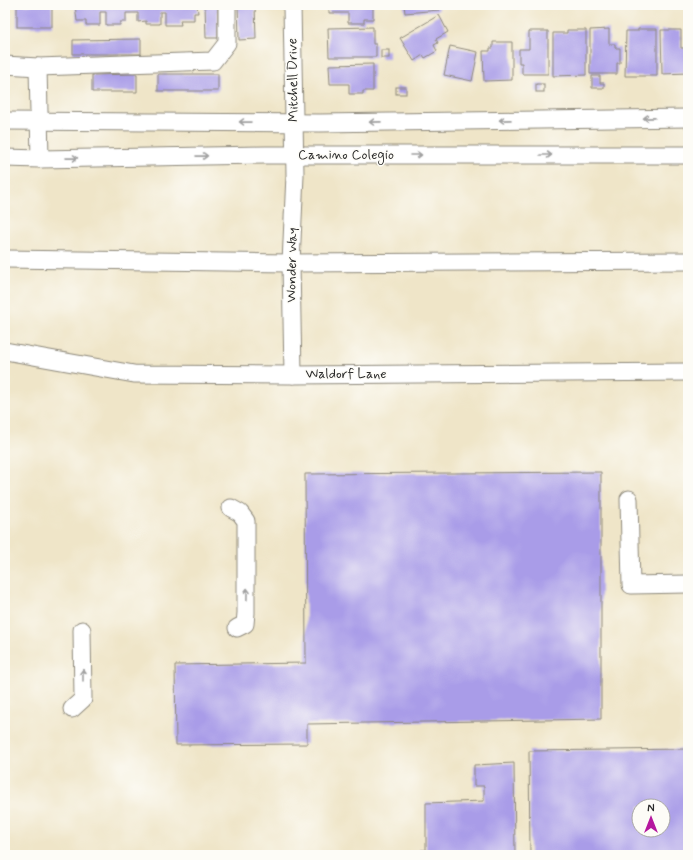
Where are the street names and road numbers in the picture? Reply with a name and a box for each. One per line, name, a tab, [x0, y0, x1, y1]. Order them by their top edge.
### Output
street label: Mitchell Drive	[283, 38, 303, 122]
street label: Camino Colegio	[298, 146, 394, 165]
street label: Wonder Way	[282, 227, 302, 303]
street label: Waldorf Lane	[305, 365, 387, 383]

